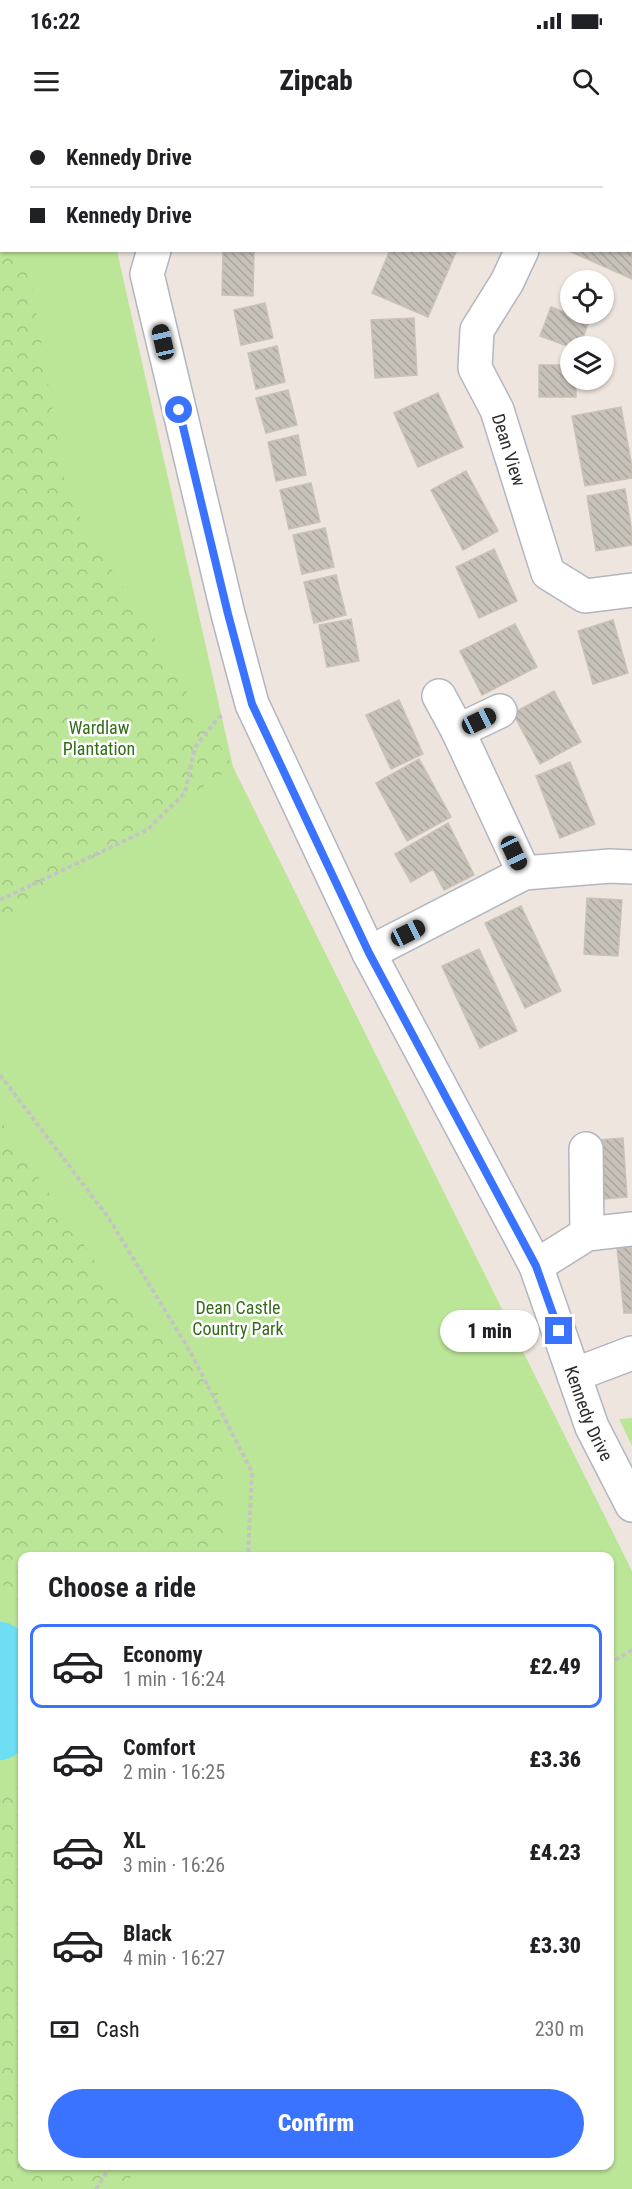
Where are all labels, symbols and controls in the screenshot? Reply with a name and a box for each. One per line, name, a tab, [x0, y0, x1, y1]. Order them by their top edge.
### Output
text: 16:22	[30, 9, 81, 34]
icon: menu	[30, 65, 63, 98]
text: Zipcab	[279, 65, 353, 97]
icon: search	[569, 65, 602, 98]
text: Kennedy Drive	[66, 145, 192, 170]
text: Kennedy Drive	[66, 203, 192, 228]
map controls	[560, 270, 614, 390]
button: locate	[560, 270, 614, 324]
car	[150, 322, 176, 362]
button: layers	[560, 336, 614, 390]
route start	[165, 396, 192, 423]
street label: Dean View	[488, 411, 531, 489]
car	[459, 705, 499, 737]
park label: Wardlaw Plantation	[63, 717, 135, 759]
car	[498, 833, 530, 873]
car	[388, 917, 428, 949]
park label: Dean Castle Country Park	[192, 1297, 284, 1339]
callout: 1 min	[439, 1310, 538, 1352]
route end	[545, 1317, 572, 1344]
text: 1 min	[467, 1319, 512, 1343]
street label: Kennedy Drive	[561, 1363, 618, 1464]
text: Choose a ride	[48, 1572, 196, 1604]
icon: car	[51, 1639, 105, 1693]
text: Economy	[123, 1642, 203, 1667]
text: £2.49	[529, 1654, 581, 1679]
text: 1 min · 16:24	[123, 1667, 225, 1691]
icon: car	[51, 1732, 105, 1786]
text: Comfort	[123, 1735, 196, 1760]
text: £3.36	[529, 1747, 581, 1772]
text: 2 min · 16:25	[123, 1760, 225, 1784]
icon: car	[51, 1825, 105, 1879]
text: XL	[123, 1828, 146, 1853]
text: £4.23	[529, 1840, 581, 1865]
text: 3 min · 16:26	[123, 1853, 225, 1877]
icon: car	[51, 1918, 105, 1972]
text: Black	[123, 1921, 172, 1946]
text: £3.30	[529, 1933, 581, 1958]
text: 4 min · 16:27	[123, 1946, 225, 1970]
icon: cash	[48, 2013, 81, 2046]
text: Cash	[96, 2017, 140, 2042]
text: 230 m	[535, 2017, 584, 2041]
button: Confirm	[48, 2089, 584, 2158]

